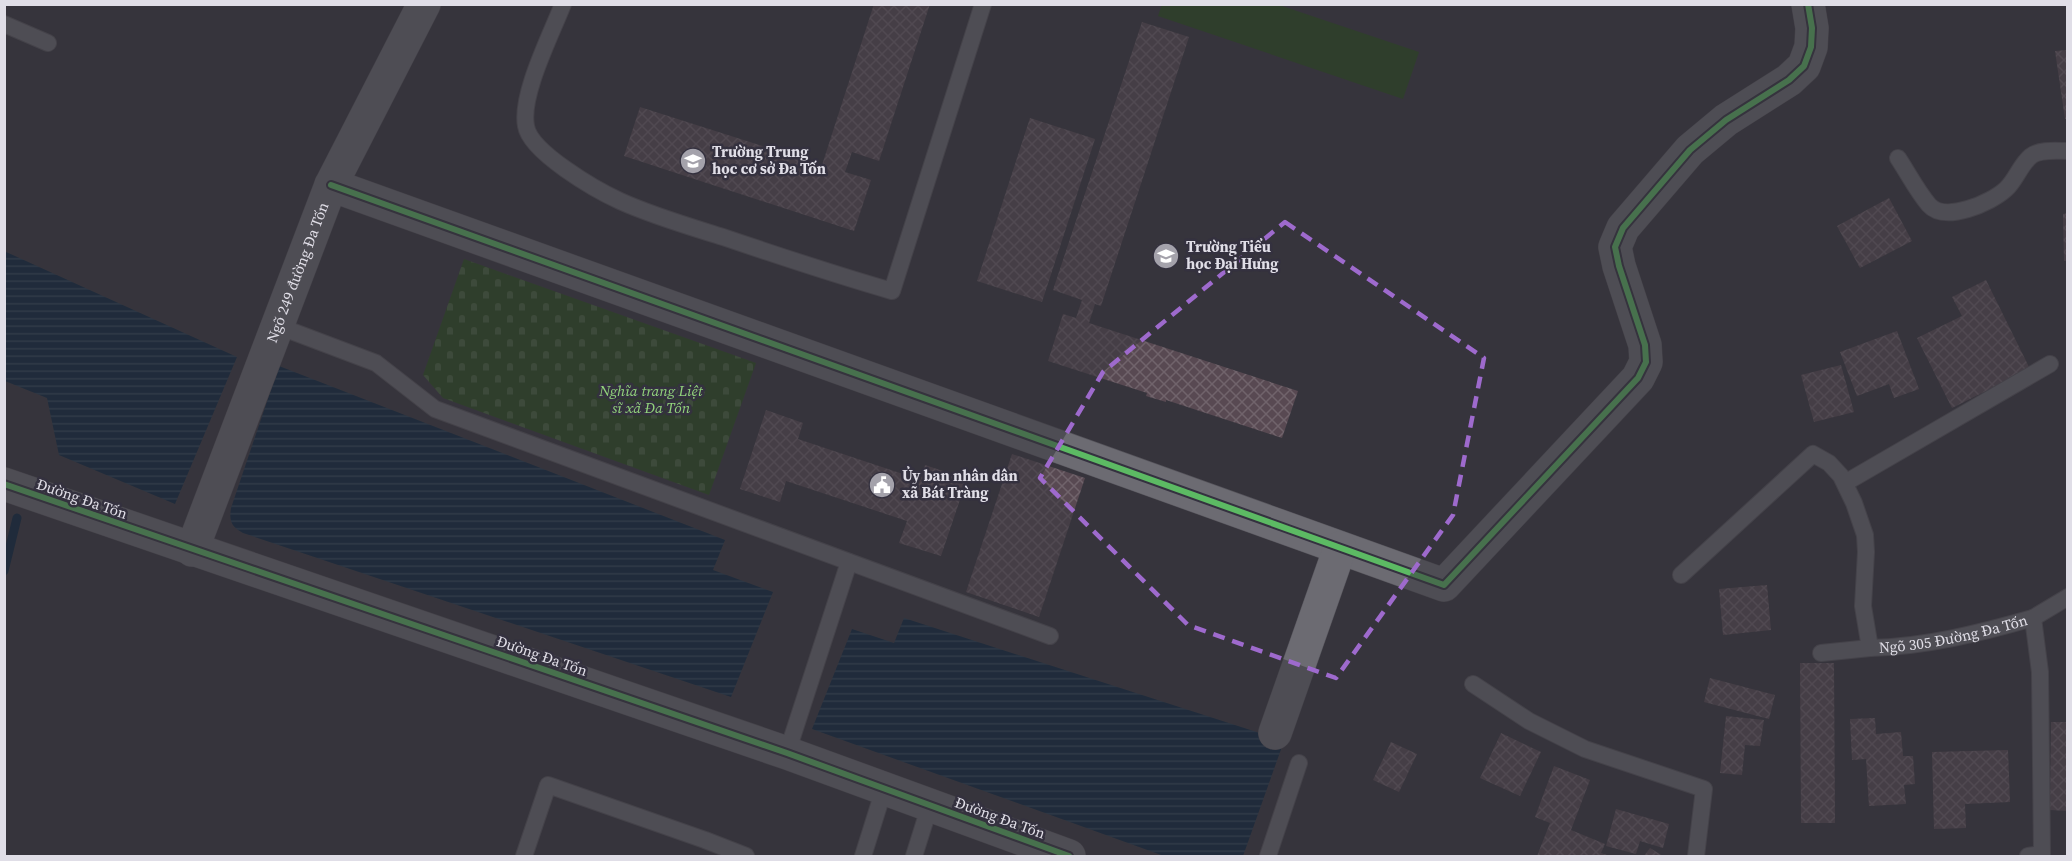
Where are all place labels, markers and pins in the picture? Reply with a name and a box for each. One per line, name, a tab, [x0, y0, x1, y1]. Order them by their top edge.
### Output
place label: Trường Trung học cơ sở Đa Tốn	[712, 141, 826, 179]
school or university icon: Trường Trung học cơ sở Đa Tốn	[678, 146, 708, 176]
place label: Trường Tiểu học Đại Hưng	[1186, 236, 1278, 274]
school or university icon: Trường Tiểu học Đại Hưng	[1151, 241, 1181, 271]
place label: Ủy ban nhân dân xã Bát Tràng	[902, 465, 1018, 503]
public building icon: Ủy ban nhân dân xã Bát Tràng	[867, 470, 897, 500]

